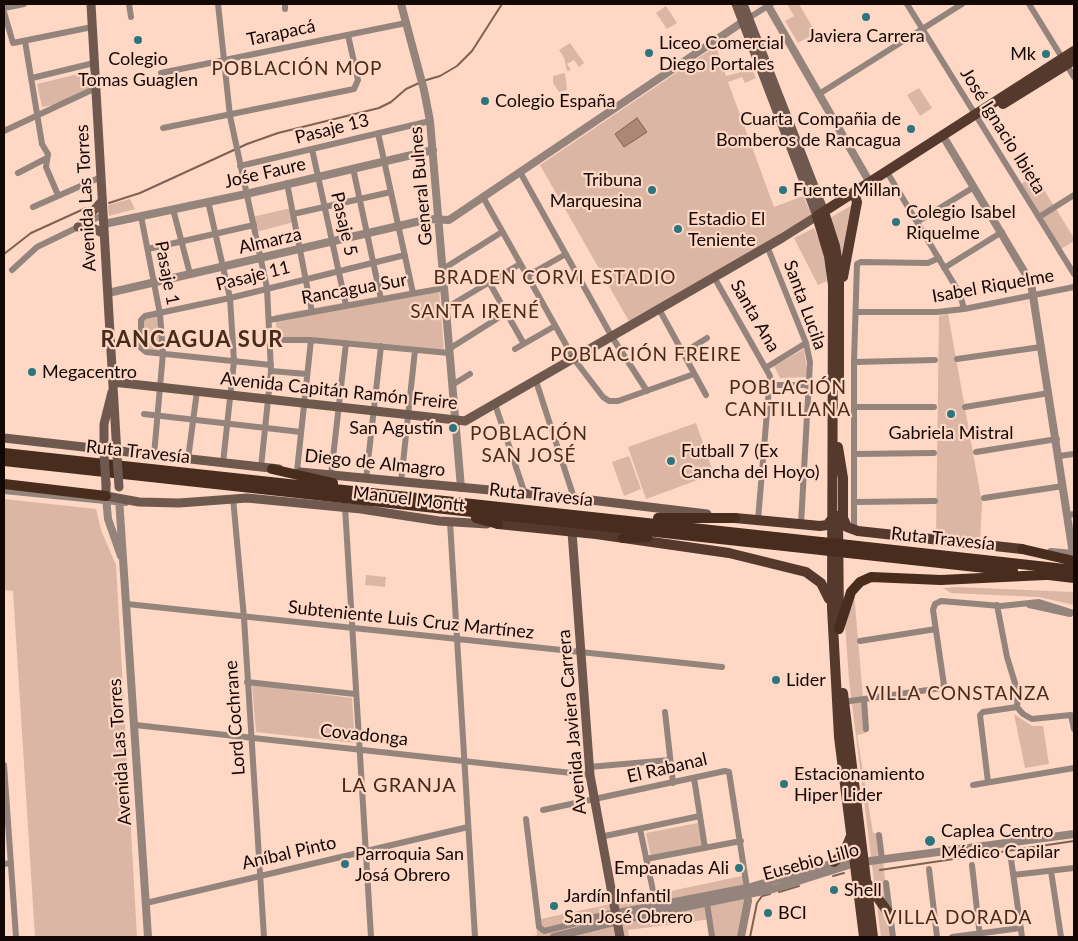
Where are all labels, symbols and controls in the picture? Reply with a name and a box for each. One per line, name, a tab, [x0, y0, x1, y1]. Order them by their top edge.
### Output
marker: Javiera Carrera	[860, 11, 872, 23]
street label: Tarapacá	[245, 15, 317, 51]
place label: Javiera Carrera	[807, 25, 925, 47]
place label: Liceo Comercial Diego Portales	[659, 32, 784, 74]
marker: Colegio Tomas Guaglen	[132, 34, 144, 46]
place label: Mk	[1010, 43, 1036, 65]
marker: Liceo Comercial Diego Portales	[643, 47, 655, 59]
place label: Colegio Tomas Guaglen	[78, 48, 198, 90]
marker: Mk	[1040, 48, 1052, 60]
district label: POBLACIÓN MOP	[210, 58, 384, 80]
street label: José Ignacio Ibieta	[956, 64, 1050, 198]
place label: Colegio España	[495, 90, 615, 112]
marker: Colegio España	[479, 95, 491, 107]
place label: Cuarta Compañia de Bomberos de Rancagua	[716, 108, 901, 150]
street label: Pasaje 13	[293, 109, 371, 149]
marker: Cuarta Compañia de Bomberos de Rancagua	[905, 123, 917, 135]
street label: Avenida Las Torres	[71, 124, 101, 272]
street label: General Bulnes	[405, 126, 437, 246]
street label: Jośe Faure	[222, 153, 308, 193]
place label: Tribuna Marquesina	[550, 169, 642, 212]
place label: Fuente Millan	[793, 179, 901, 201]
marker: Tribuna Marquesina	[646, 184, 658, 196]
marker: Fuente Millan	[777, 184, 789, 196]
street label: Pasaje 5	[326, 190, 362, 258]
place label: Colegio Isabel Riquelme	[906, 201, 1016, 243]
place label: Estadio El Teniente	[688, 208, 765, 250]
marker: Colegio Isabel Riquelme	[890, 216, 902, 228]
street label: Almarza	[236, 223, 304, 259]
marker: Estadio El Teniente	[672, 223, 684, 235]
street label: Pasaje 1	[150, 239, 184, 307]
street label: Pasaje 11	[214, 256, 292, 296]
street label: Santa Lucila	[779, 257, 831, 353]
street label: Isabel Riquelme	[930, 265, 1056, 307]
district label: BRADEN CORVI ESTADIO	[431, 267, 679, 289]
street label: Rancagua Sur	[300, 269, 408, 309]
street label: Santa Ana	[726, 276, 784, 356]
district label: SANTA IRENÉ	[409, 301, 541, 323]
district label: RANCAGUA SUR	[99, 327, 285, 353]
district label: POBLACIÓN FREIRE	[548, 344, 744, 366]
place label: Megacentro	[42, 361, 137, 383]
marker: Megacentro	[26, 366, 38, 378]
street label: Avenida Capitán Ramón Freire	[219, 368, 459, 414]
district label: POBLACIÓN CANTILLANA	[724, 377, 852, 421]
marker: Gabriela Mistral	[945, 408, 957, 420]
place label: San Agustín	[349, 417, 443, 439]
marker: San Agustín	[447, 422, 459, 434]
place label: Gabriela Mistral	[888, 422, 1014, 444]
district label: POBLACIÓN SAN JOSÉ	[469, 423, 589, 467]
street label: Ruta Travesía	[85, 436, 191, 468]
place label: Futball 7 (Ex Cancha del Hoyo)	[681, 440, 820, 482]
street label: Diego de Almagro	[304, 445, 446, 481]
marker: Futball 7 (Ex Cancha del Hoyo)	[665, 455, 677, 467]
street label: Ruta Travesía	[488, 479, 594, 511]
street label: Manuel Montt	[352, 481, 466, 517]
street label: Ruta Travesía	[890, 523, 996, 555]
street label: Subteniente Luis Cruz Martínez	[287, 596, 535, 644]
street label: Avenida Javiera Carrera	[553, 629, 591, 815]
street label: Lord Cochrane	[220, 660, 250, 776]
place label: Lider	[786, 669, 826, 691]
marker: Lider	[770, 674, 782, 686]
street label: Avenida Las Torres	[104, 678, 136, 826]
district label: VILLA CONSTANZA	[864, 683, 1052, 705]
street label: Covadonga	[319, 720, 409, 750]
street label: El Rabanal	[625, 748, 709, 788]
place label: Estacionamiento Hiper Lider	[794, 763, 925, 806]
district label: LA GRANJA	[340, 774, 458, 798]
marker: Estacionamiento Hiper Lider	[778, 778, 790, 790]
place label: Caplea Centro Médico Capilar	[941, 820, 1060, 862]
street label: Aníbal Pinto	[240, 832, 338, 874]
marker: Caplea Centro Médico Capilar	[923, 834, 937, 848]
street label: Eusebio Lillo	[760, 839, 862, 885]
place label: Parroquia San Josá Obrero	[355, 843, 464, 886]
place label: Empanadas Ali	[614, 857, 729, 879]
marker: Parroquia San Josá Obrero	[339, 858, 351, 870]
marker: Empanadas Ali	[733, 862, 745, 874]
place label: Shell	[844, 879, 882, 901]
marker: Shell	[828, 884, 840, 896]
place label: Jardín Infantil San José Obrero	[564, 885, 693, 928]
marker: Jardín Infantil San José Obrero	[548, 900, 560, 912]
place label: BCI	[778, 902, 807, 924]
marker: BCI	[762, 907, 774, 919]
district label: VILLA DORADA	[882, 907, 1034, 929]

